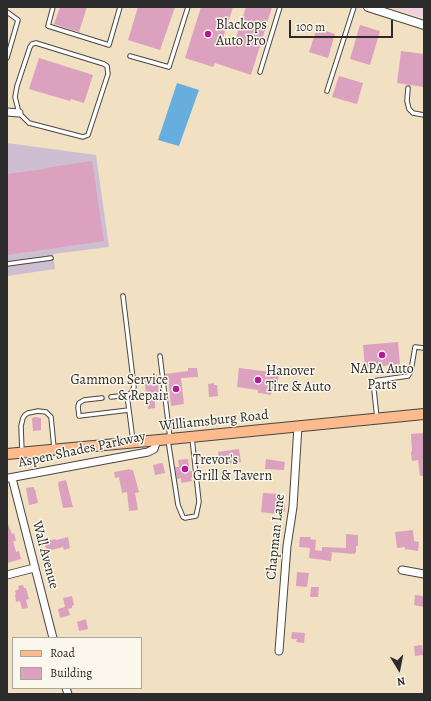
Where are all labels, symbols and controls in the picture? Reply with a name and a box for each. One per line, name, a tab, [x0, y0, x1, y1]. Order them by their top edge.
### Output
scale bar	[291, 12, 395, 38]
place label: Blackops Auto Pro	[216, 18, 267, 50]
text: 100 m	[296, 19, 325, 35]
marker: Blackops Auto Pro	[203, 29, 213, 39]
marker: NAPA Auto Parts	[377, 350, 387, 360]
place label: NAPA Auto Parts	[350, 362, 414, 394]
place label: Hanover Tire & Auto	[266, 364, 331, 396]
place label: Gammon Service & Repair	[70, 373, 168, 406]
marker: Hanover Tire & Auto	[253, 375, 263, 385]
marker: Gammon Service & Repair	[171, 384, 181, 394]
street label: Williamsburg Road	[158, 407, 270, 435]
street label: Aspen Shades Parkway	[17, 428, 147, 472]
place label: Trevor's Grill & Tavern	[193, 453, 272, 486]
marker: Trevor's Grill & Tavern	[180, 464, 190, 474]
street label: Chapman Lane	[263, 493, 289, 581]
street label: Wall Avenue	[28, 519, 62, 591]
legend	[12, 637, 142, 689]
text: Road	[50, 645, 75, 661]
north arrow	[379, 649, 419, 689]
text: Building	[50, 665, 92, 681]
text: N	[396, 673, 406, 689]

